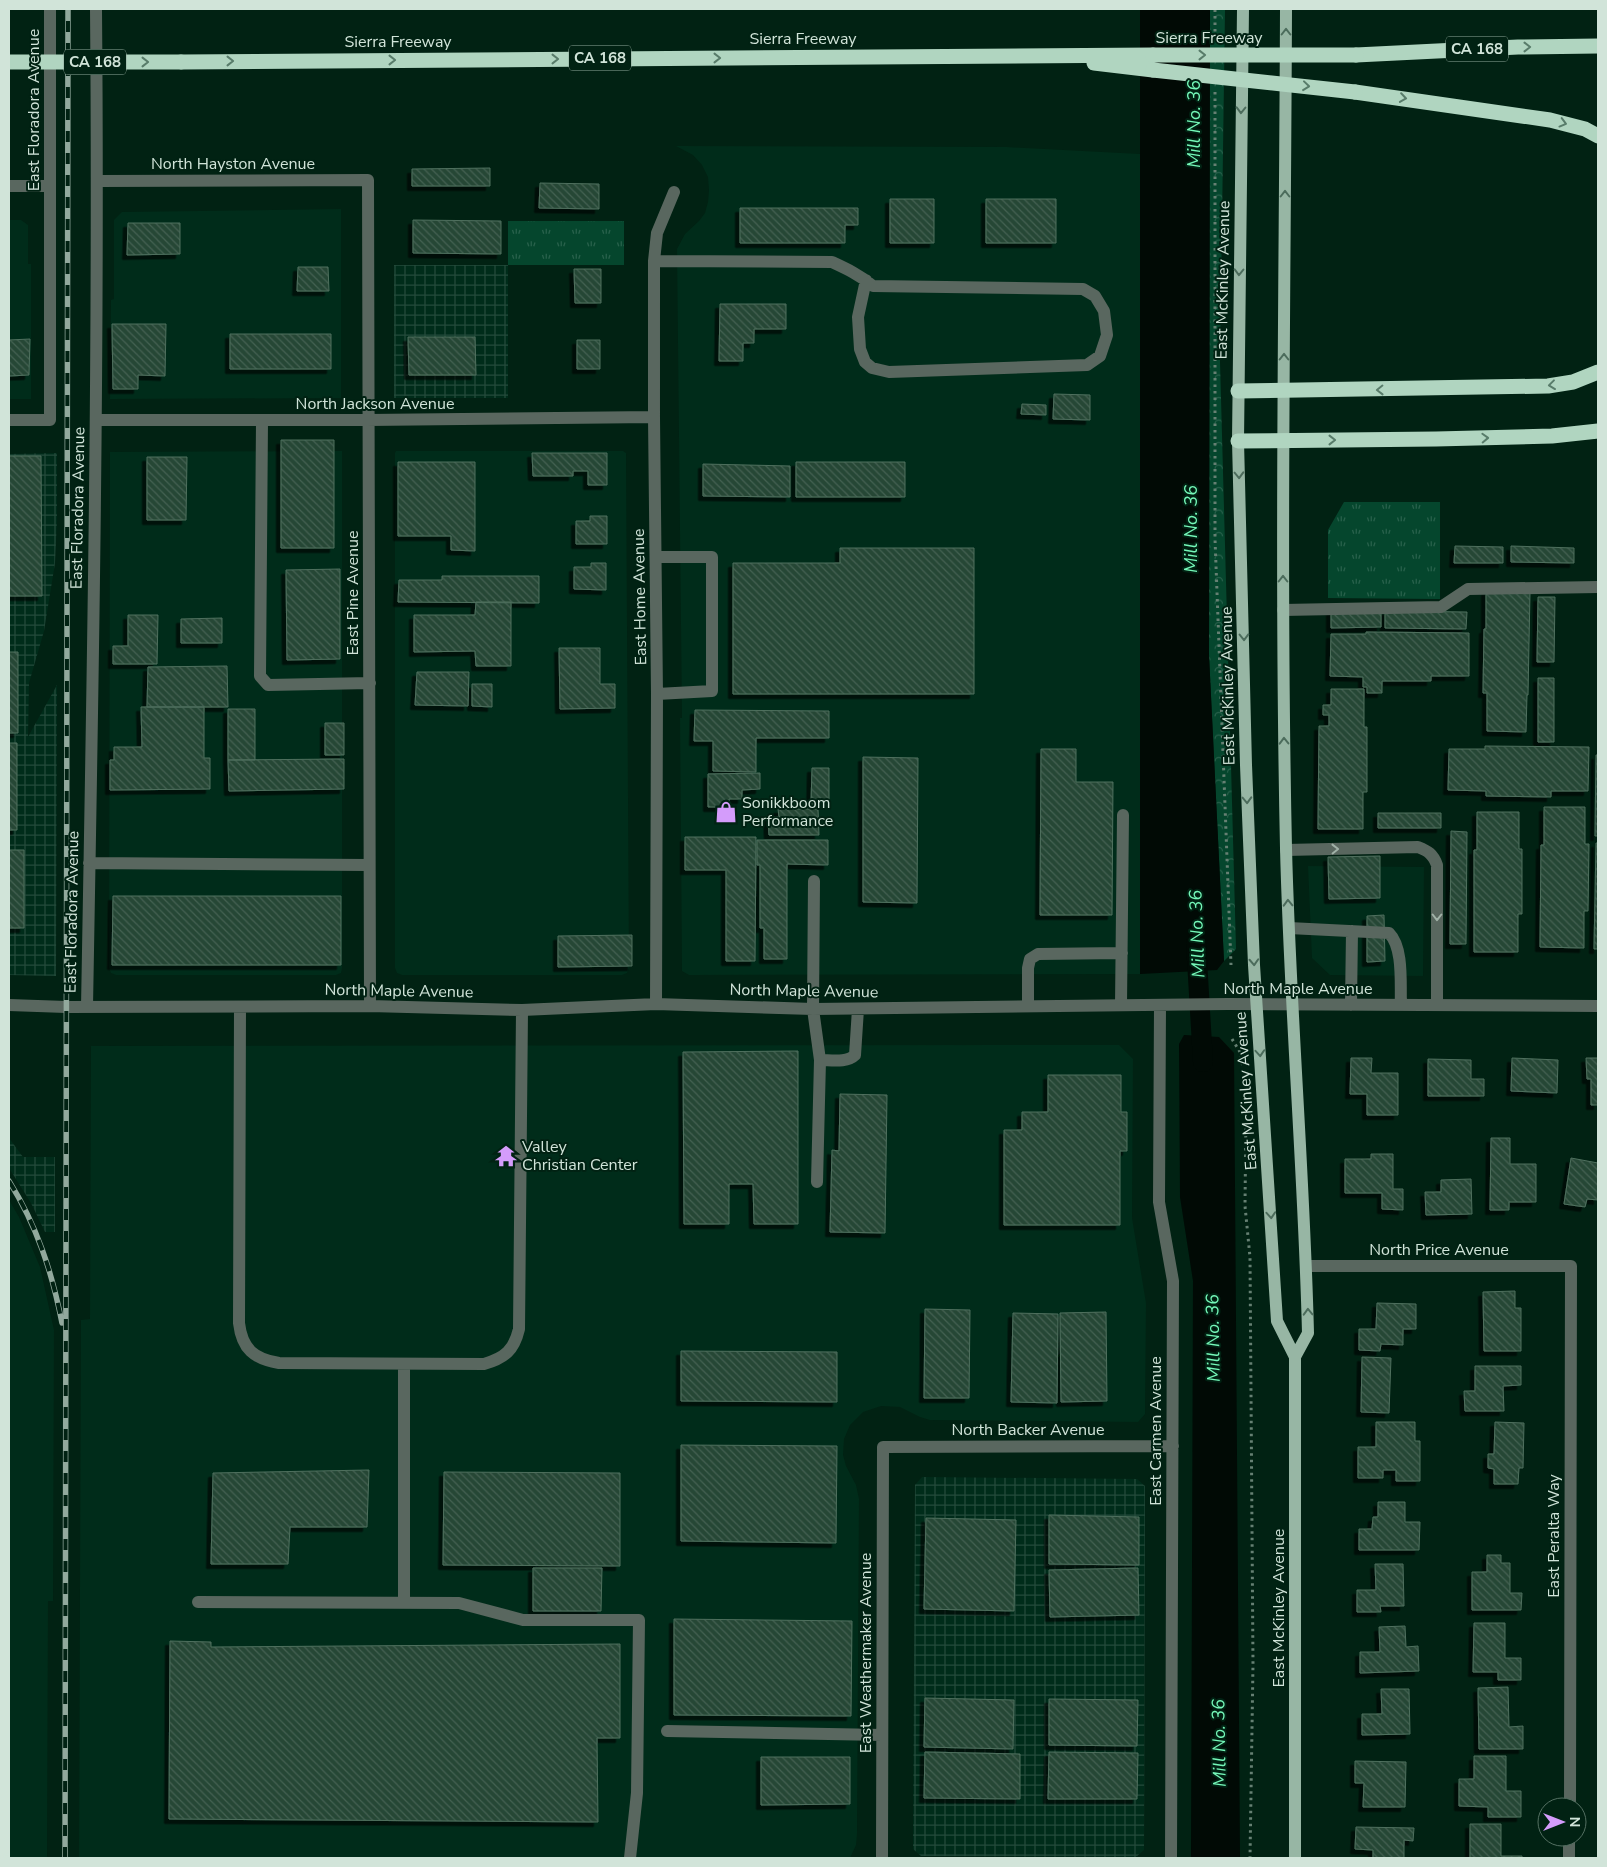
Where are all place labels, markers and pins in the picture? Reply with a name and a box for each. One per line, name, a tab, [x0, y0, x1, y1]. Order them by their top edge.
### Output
place label: Sonikkboom Performance	[742, 792, 833, 832]
shop icon: Sonikkboom Performance	[713, 799, 739, 825]
place label: Valley Christian Center	[521, 1136, 638, 1176]
temple icon: Valley Christian Center	[493, 1143, 519, 1169]

